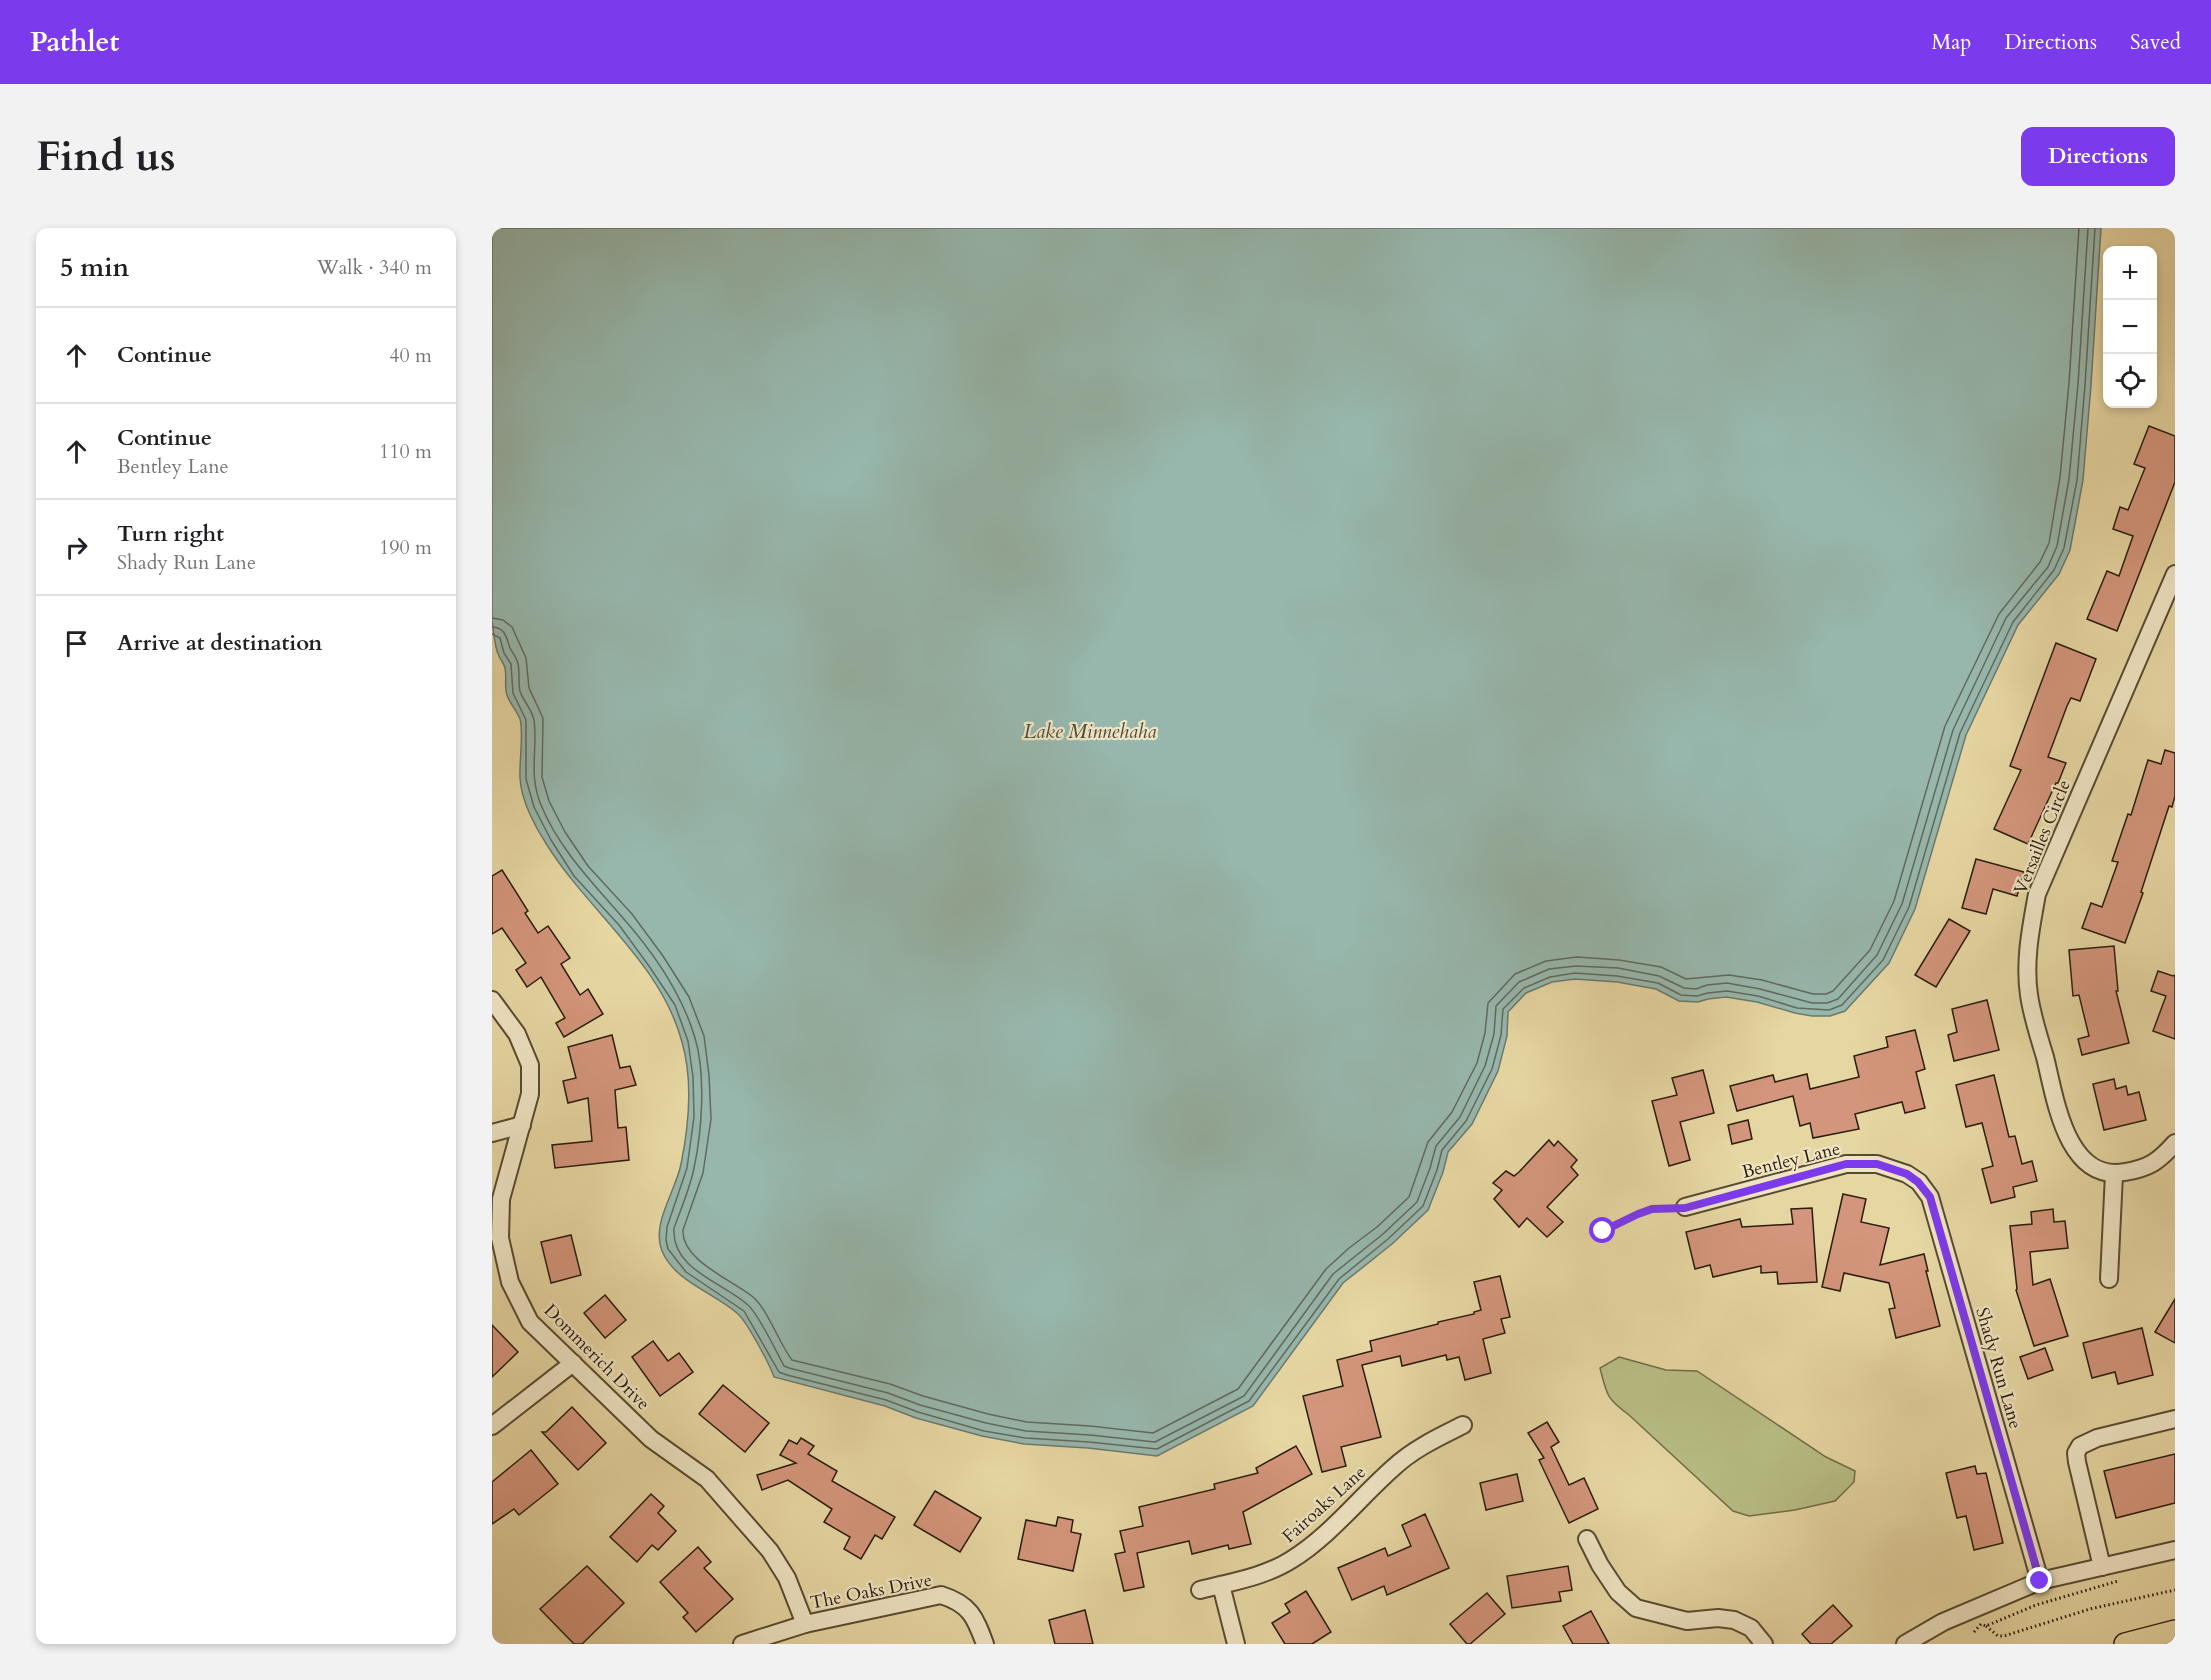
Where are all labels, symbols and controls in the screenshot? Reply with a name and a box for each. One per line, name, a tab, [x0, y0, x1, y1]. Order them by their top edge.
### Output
text: Pathlet	[30, 23, 119, 61]
text: Map	[1931, 28, 1971, 57]
text: Directions	[2004, 28, 2097, 57]
text: Saved	[2130, 28, 2181, 57]
button: Directions	[2021, 127, 2175, 186]
text: Find us	[36, 128, 176, 185]
map controls	[2103, 246, 2157, 408]
button: +	[2103, 246, 2157, 300]
text: 5 min	[60, 250, 129, 285]
text: Walk · 340 m	[317, 254, 432, 281]
button: −	[2103, 300, 2157, 354]
icon: ahead	[60, 339, 93, 372]
text: Continue	[117, 340, 212, 370]
text: 40 m	[389, 342, 432, 369]
button: locate	[2103, 354, 2157, 408]
text: Continue	[117, 423, 212, 453]
icon: ahead	[60, 435, 93, 468]
text: 110 m	[379, 438, 432, 465]
text: Bentley Lane	[117, 453, 229, 480]
text: Turn right	[117, 519, 224, 549]
icon: right	[60, 531, 93, 564]
text: 190 m	[379, 534, 432, 561]
text: Shady Run Lane	[117, 549, 256, 576]
icon: arrive	[60, 627, 93, 660]
text: Arrive at destination	[117, 628, 322, 658]
water label: Lake Minnehaha	[1024, 718, 1156, 745]
street label: Versailles Circle	[2008, 776, 2077, 898]
street label: Bentley Lane	[1739, 1136, 1843, 1185]
route start	[1589, 1217, 1615, 1243]
street label: Dommerich Drive	[538, 1299, 655, 1416]
street label: Shady Run Lane	[1969, 1305, 2028, 1432]
street label: Fairoaks Lane	[1277, 1460, 1372, 1549]
street label: The Oaks Drive	[808, 1567, 934, 1616]
route end	[2026, 1567, 2052, 1593]

